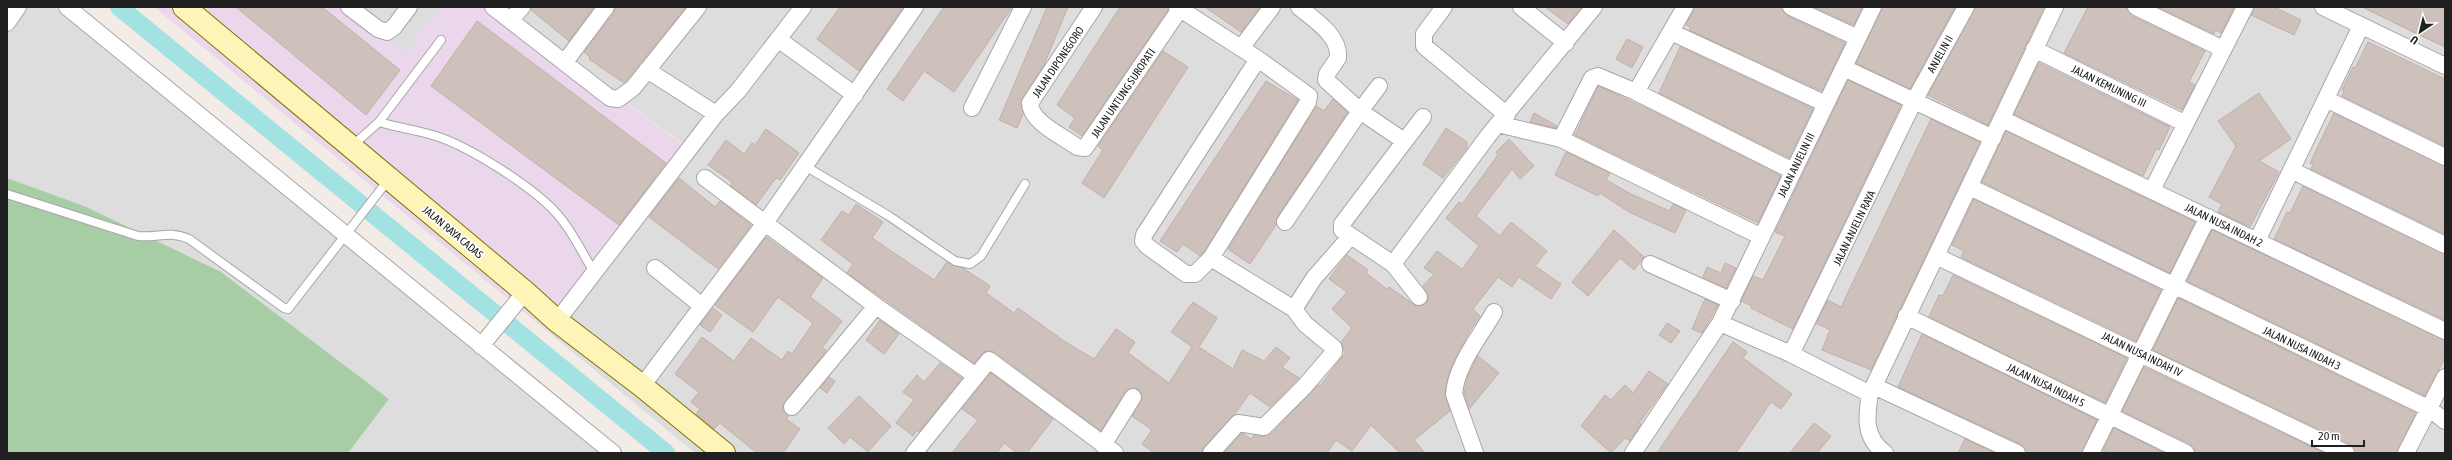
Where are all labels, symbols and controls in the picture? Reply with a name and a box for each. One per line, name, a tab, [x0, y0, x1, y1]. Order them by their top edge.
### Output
north arrow	[2400, 12, 2440, 52]
street label: JALAN DIPONEGORO	[1030, 24, 1086, 100]
street label: ANJELIN II	[1925, 33, 1955, 75]
text: U	[2408, 33, 2420, 47]
street label: JALAN UNTUNG SUROPATI	[1089, 46, 1157, 140]
street label: JALAN KEMUNING III	[2070, 63, 2148, 109]
street label: JALAN ANJELIN III	[1775, 131, 1817, 199]
street label: JALAN ANJELIN RAYA	[1831, 188, 1878, 267]
street label: JALAN NUSA INDAH 2	[2183, 201, 2265, 249]
street label: JALAN RAYA CADAS	[421, 203, 486, 261]
street label: JALAN NUSA INDAH 3	[2261, 324, 2343, 372]
street label: JALAN NUSA INDAH IV	[2100, 329, 2185, 379]
street label: JALAN NUSA INDAH 5	[2005, 361, 2087, 409]
scale bar	[2312, 422, 2364, 448]
text: 20 m	[2318, 429, 2340, 443]

